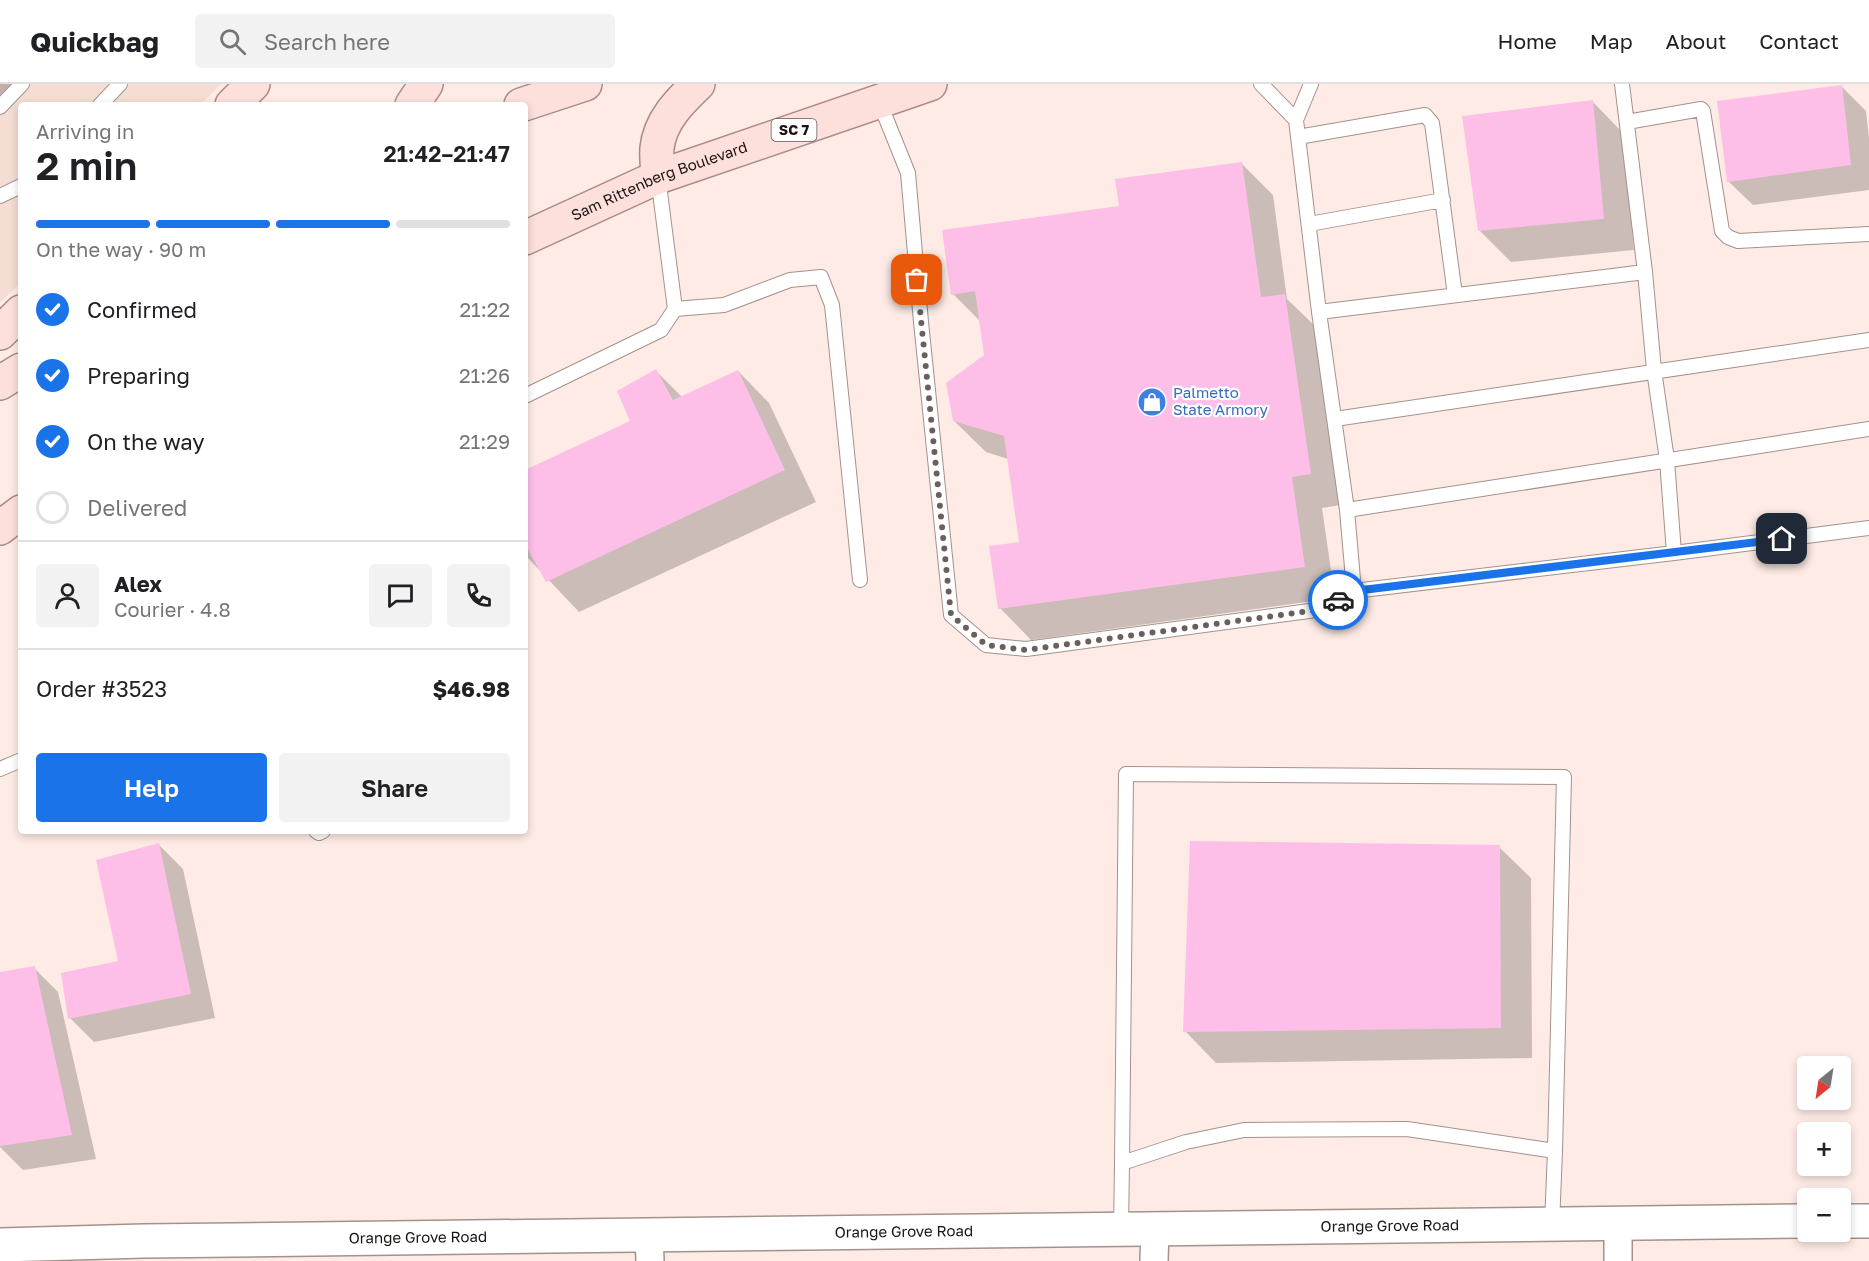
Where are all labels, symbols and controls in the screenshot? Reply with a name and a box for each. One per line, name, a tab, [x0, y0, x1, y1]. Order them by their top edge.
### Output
search box	[195, 14, 615, 68]
text: Quickbag	[30, 25, 159, 58]
icon: search	[216, 25, 249, 58]
text: Search here	[264, 28, 390, 55]
text: Home	[1497, 28, 1557, 54]
text: Map	[1590, 28, 1633, 54]
text: About	[1666, 28, 1726, 54]
text: Contact	[1759, 28, 1839, 54]
text: Arriving in	[36, 119, 134, 143]
road number: SC 7	[772, 119, 816, 141]
street label: Sam Rittenberg Boulevard	[568, 137, 749, 224]
text: 21:42–21:47	[383, 140, 510, 167]
text: 2 min	[36, 142, 137, 189]
text: On the way · 90 m	[36, 237, 206, 261]
pin	[891, 254, 942, 305]
icon: bag	[900, 263, 933, 296]
icon: check	[36, 293, 69, 326]
text: Confirmed	[87, 296, 197, 323]
text: 21:22	[460, 297, 510, 321]
icon: check	[36, 359, 69, 392]
text: Preparing	[87, 362, 190, 389]
text: 21:26	[459, 363, 510, 387]
place label: Palmetto State Armory	[1173, 383, 1269, 418]
shop icon: Palmetto State Armory	[1136, 386, 1168, 418]
icon: check	[36, 425, 69, 458]
text: On the way	[87, 428, 205, 455]
text: 21:29	[459, 429, 510, 453]
text: Delivered	[87, 494, 187, 521]
pin	[1756, 513, 1807, 564]
icon: home	[1765, 522, 1798, 555]
button: person	[36, 564, 99, 627]
button: chat	[369, 564, 432, 627]
button: phone	[447, 564, 510, 627]
text: Alex	[114, 570, 162, 597]
courier	[1308, 570, 1368, 630]
icon: car	[1322, 584, 1355, 617]
text: Courier · 4.8	[114, 597, 231, 621]
text: Order #3523	[36, 675, 167, 702]
text: $46.98	[432, 675, 510, 702]
button: Help	[36, 753, 267, 822]
button: Share	[279, 753, 510, 822]
north arrow	[1797, 1056, 1851, 1110]
map controls	[1797, 1056, 1851, 1242]
button: +	[1797, 1122, 1851, 1176]
button: −	[1797, 1188, 1851, 1242]
street label: Orange Grove Road	[1320, 1215, 1459, 1235]
street label: Orange Grove Road	[834, 1221, 973, 1241]
street label: Orange Grove Road	[349, 1227, 487, 1247]

